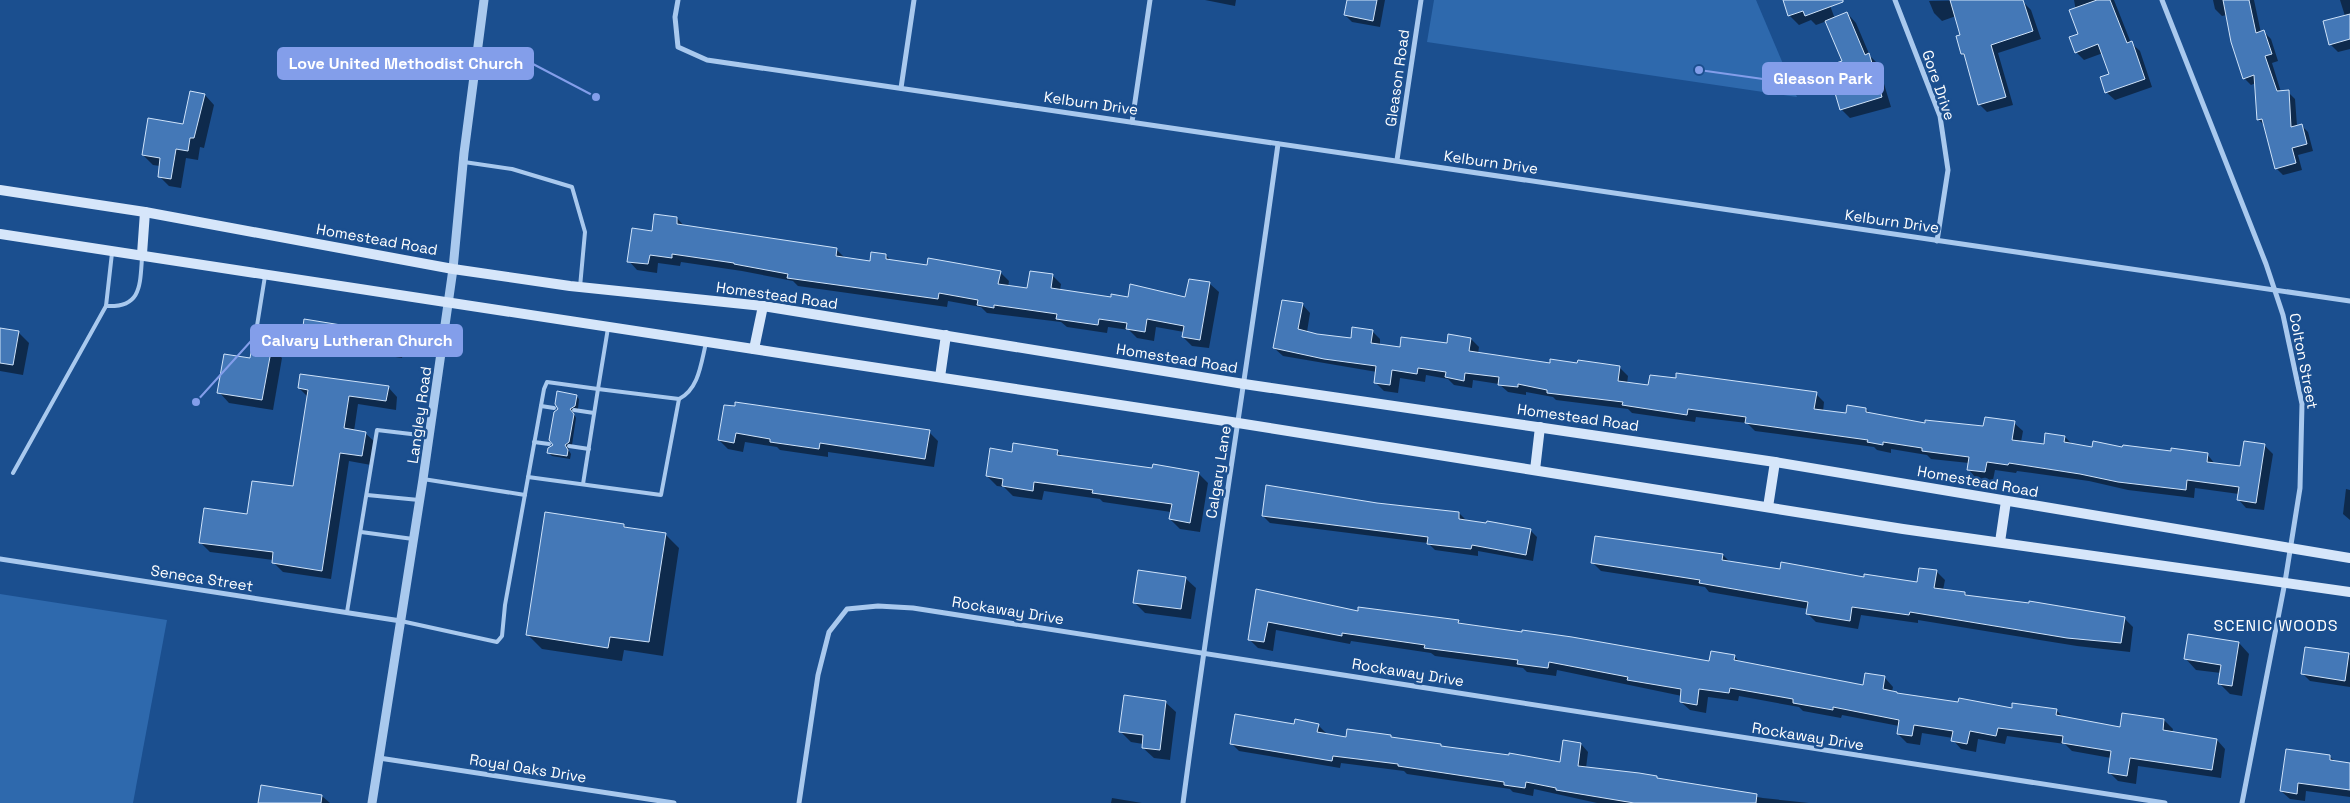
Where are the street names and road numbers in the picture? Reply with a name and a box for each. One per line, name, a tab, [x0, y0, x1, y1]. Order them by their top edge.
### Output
street label: Gleason Road	[1381, 28, 1413, 128]
street label: Gore Drive	[1918, 47, 1960, 123]
street label: Kelburn Drive	[1043, 87, 1139, 119]
street label: Kelburn Drive	[1443, 146, 1539, 178]
street label: Kelburn Drive	[1844, 205, 1940, 237]
street label: Homestead Road	[315, 219, 439, 259]
street label: Homestead Road	[715, 277, 839, 313]
street label: Colton Street	[2285, 311, 2323, 411]
street label: Homestead Road	[1115, 339, 1239, 377]
street label: Langley Road	[403, 365, 435, 465]
street label: Homestead Road	[1516, 399, 1640, 435]
street label: Calgary Lane	[1201, 424, 1235, 520]
street label: Homestead Road	[1916, 461, 2040, 501]
street label: Seneca Street	[149, 561, 255, 595]
street label: Rockaway Drive	[951, 592, 1066, 628]
street label: Rockaway Drive	[1351, 654, 1466, 690]
street label: Rockaway Drive	[1751, 718, 1866, 754]
street label: Royal Oaks Drive	[468, 749, 588, 787]

